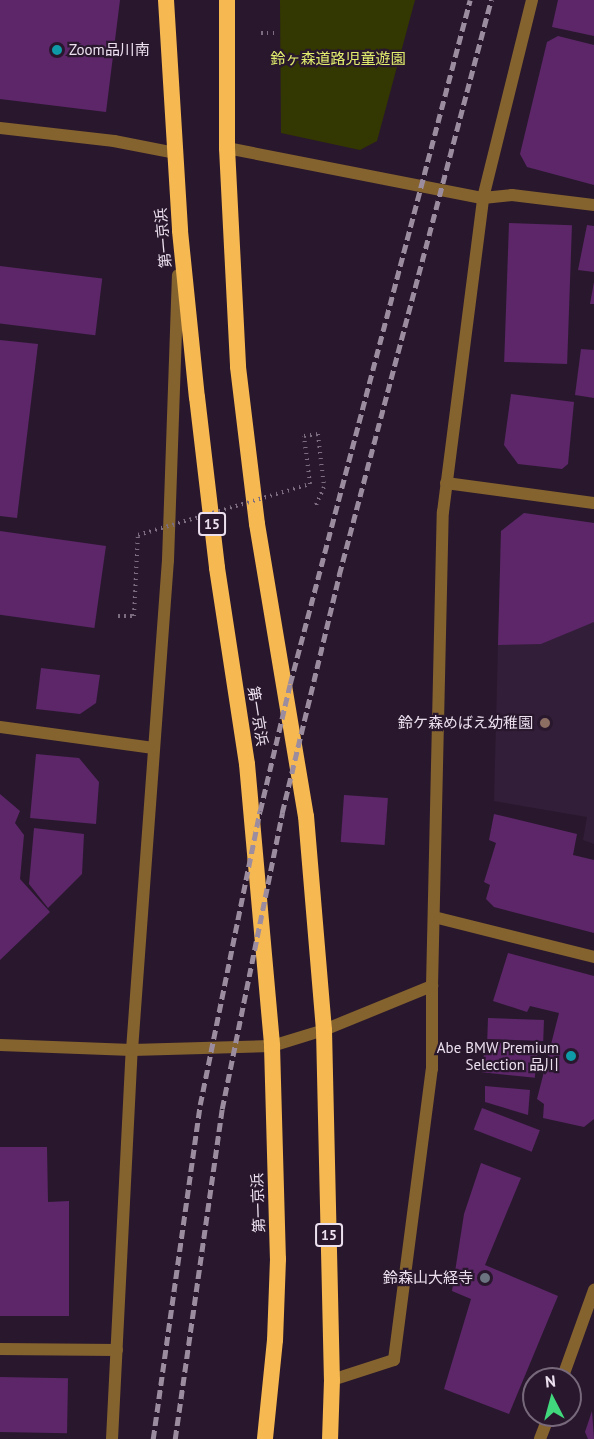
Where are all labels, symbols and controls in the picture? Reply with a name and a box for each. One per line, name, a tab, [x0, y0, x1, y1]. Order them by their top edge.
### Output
place label: Zoom品川南	[69, 41, 150, 59]
marker: Zoom品川南	[50, 43, 64, 57]
park label: 鈴ヶ森道路児童遊園	[271, 50, 405, 68]
street label: 第一京浜	[151, 207, 175, 269]
road number: 15	[197, 513, 227, 535]
street label: 第一京浜	[244, 685, 272, 747]
place label: 鈴ケ森めばえ幼稚園	[398, 714, 533, 732]
marker: 鈴ケ森めばえ幼稚園	[538, 716, 552, 730]
place label: Abe BMW Premium Selection 品川	[436, 1038, 559, 1073]
marker: Abe BMW Premium Selection 品川	[564, 1049, 578, 1063]
street label: 第一京浜	[248, 1173, 268, 1233]
road number: 15	[314, 1224, 344, 1246]
place label: 鈴森山大経寺	[383, 1269, 473, 1287]
marker: 鈴森山大経寺	[478, 1271, 492, 1285]
north arrow	[522, 1367, 582, 1427]
text: N	[544, 1371, 557, 1392]

